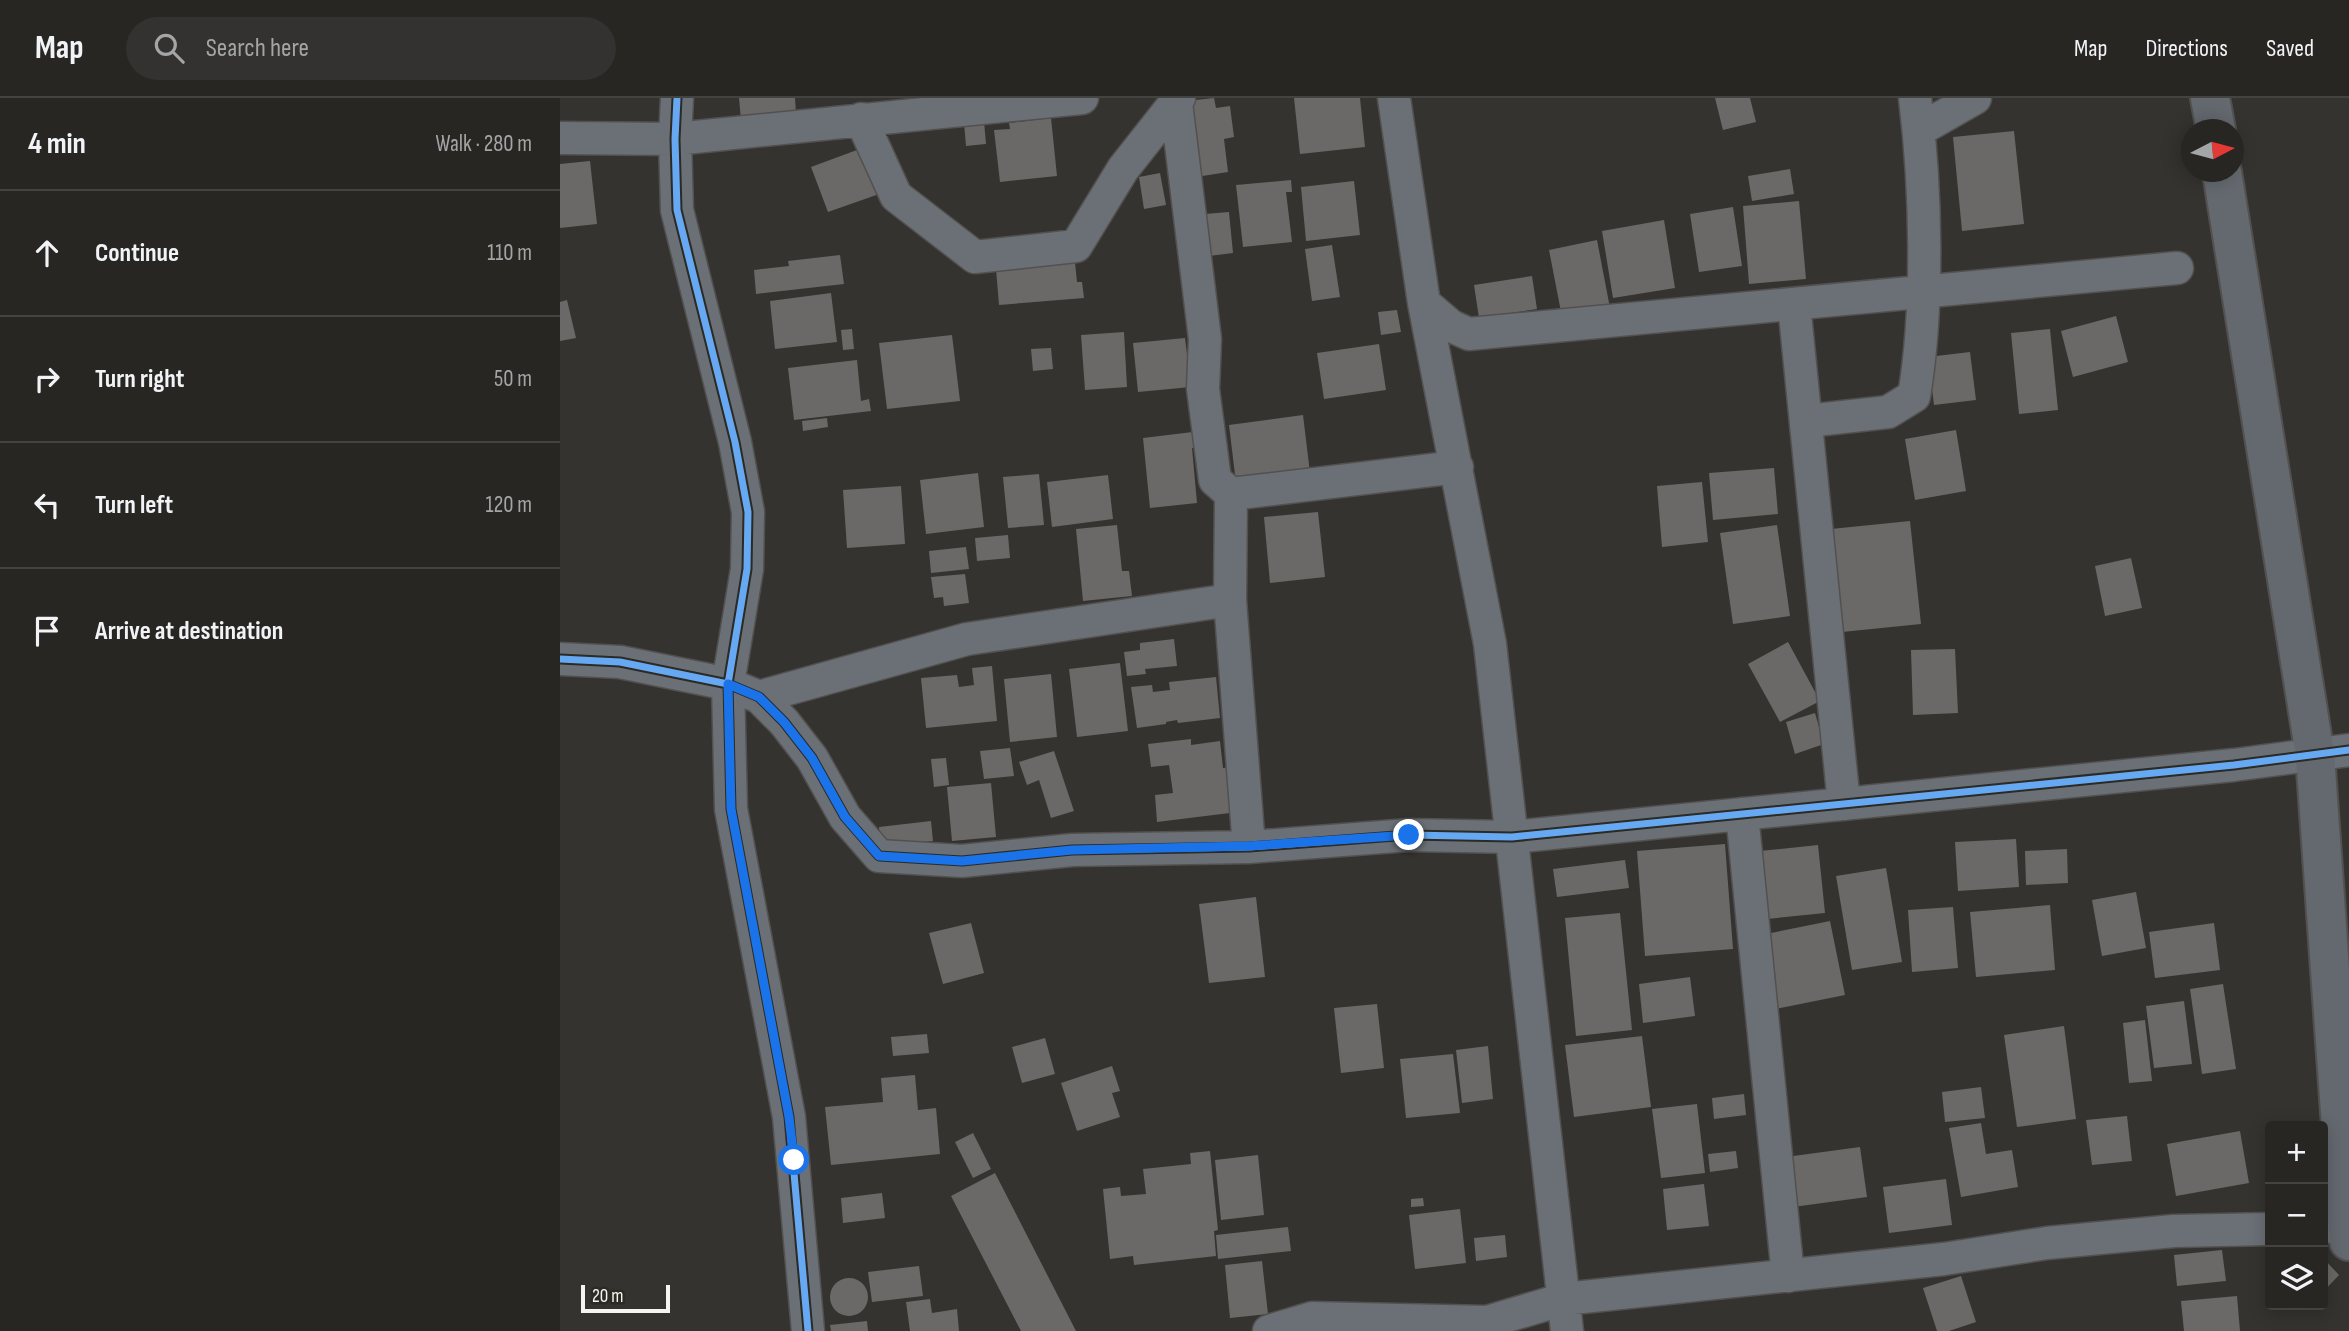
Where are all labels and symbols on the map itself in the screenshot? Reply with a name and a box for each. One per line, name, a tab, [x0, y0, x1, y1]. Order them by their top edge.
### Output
north arrow	[2181, 119, 2244, 182]
route end	[1393, 819, 1424, 850]
route start	[778, 1144, 809, 1175]
scale bar	[581, 1282, 670, 1314]

